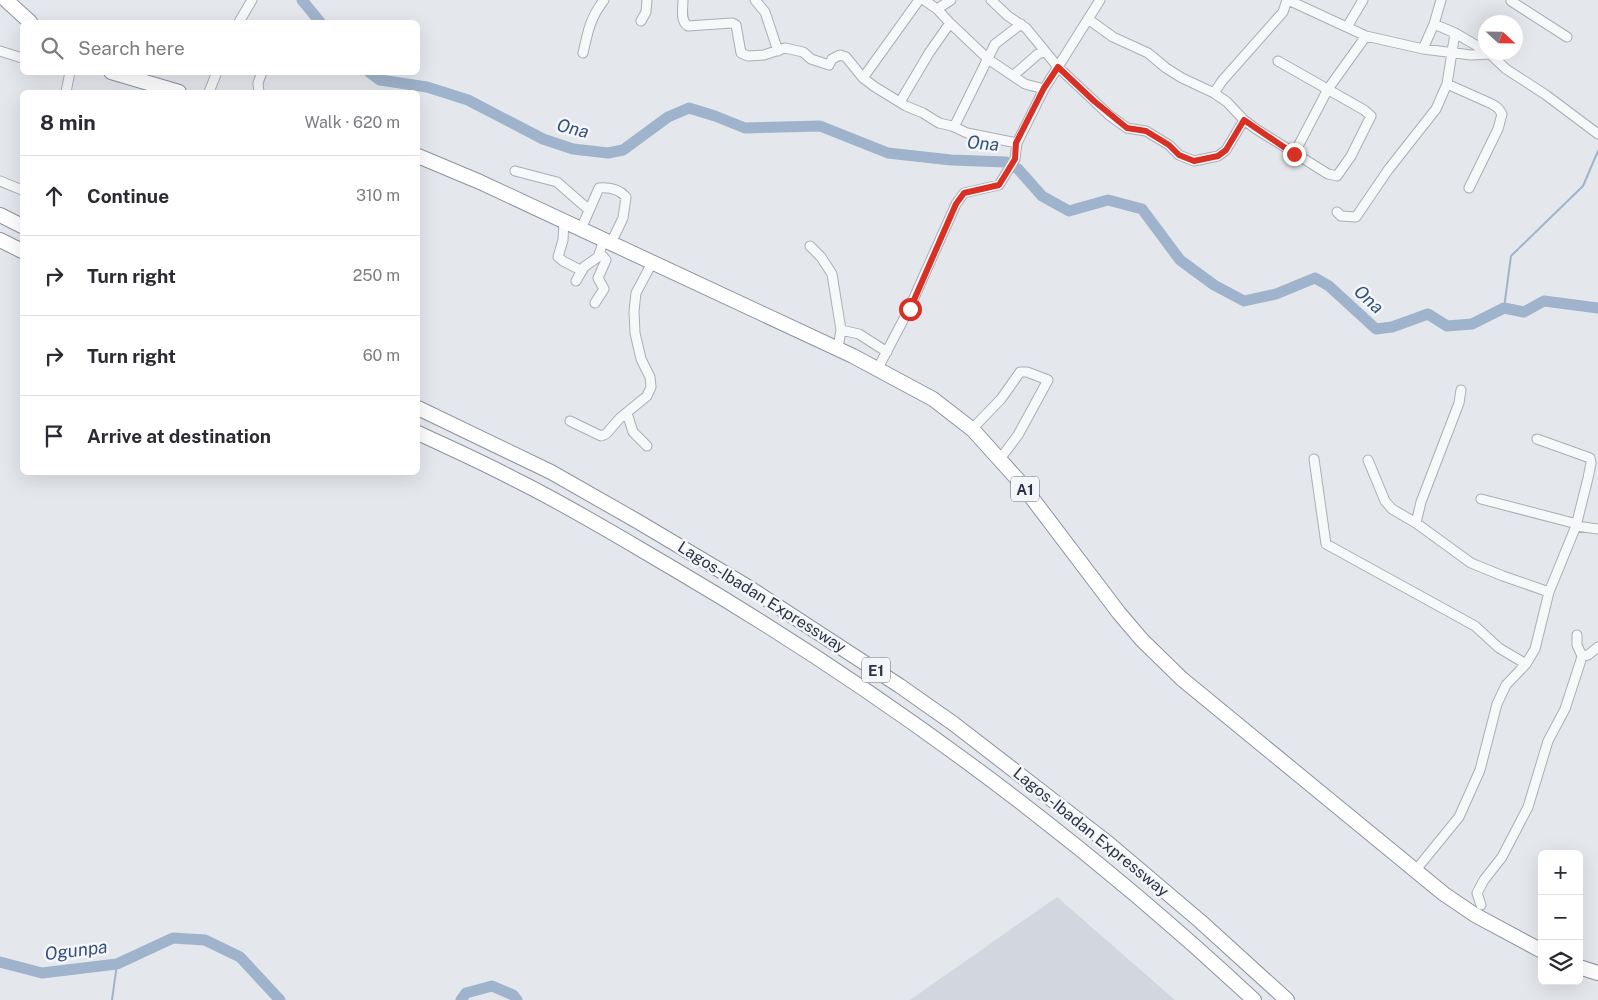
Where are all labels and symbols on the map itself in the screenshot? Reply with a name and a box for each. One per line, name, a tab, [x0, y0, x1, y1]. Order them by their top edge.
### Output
north arrow	[1478, 15, 1523, 60]
water label: Ona	[555, 114, 591, 142]
water label: Ona	[966, 131, 1000, 155]
route end	[1283, 143, 1306, 166]
water label: Ona	[1350, 280, 1388, 318]
route start	[899, 298, 922, 321]
road number: A1	[1011, 476, 1039, 502]
street label: Lagos-Ibadan Expressway	[674, 537, 850, 657]
road number: E1	[862, 658, 890, 682]
street label: Lagos-Ibadan Expressway	[1009, 763, 1173, 901]
water label: Ogunpa	[43, 936, 109, 964]

